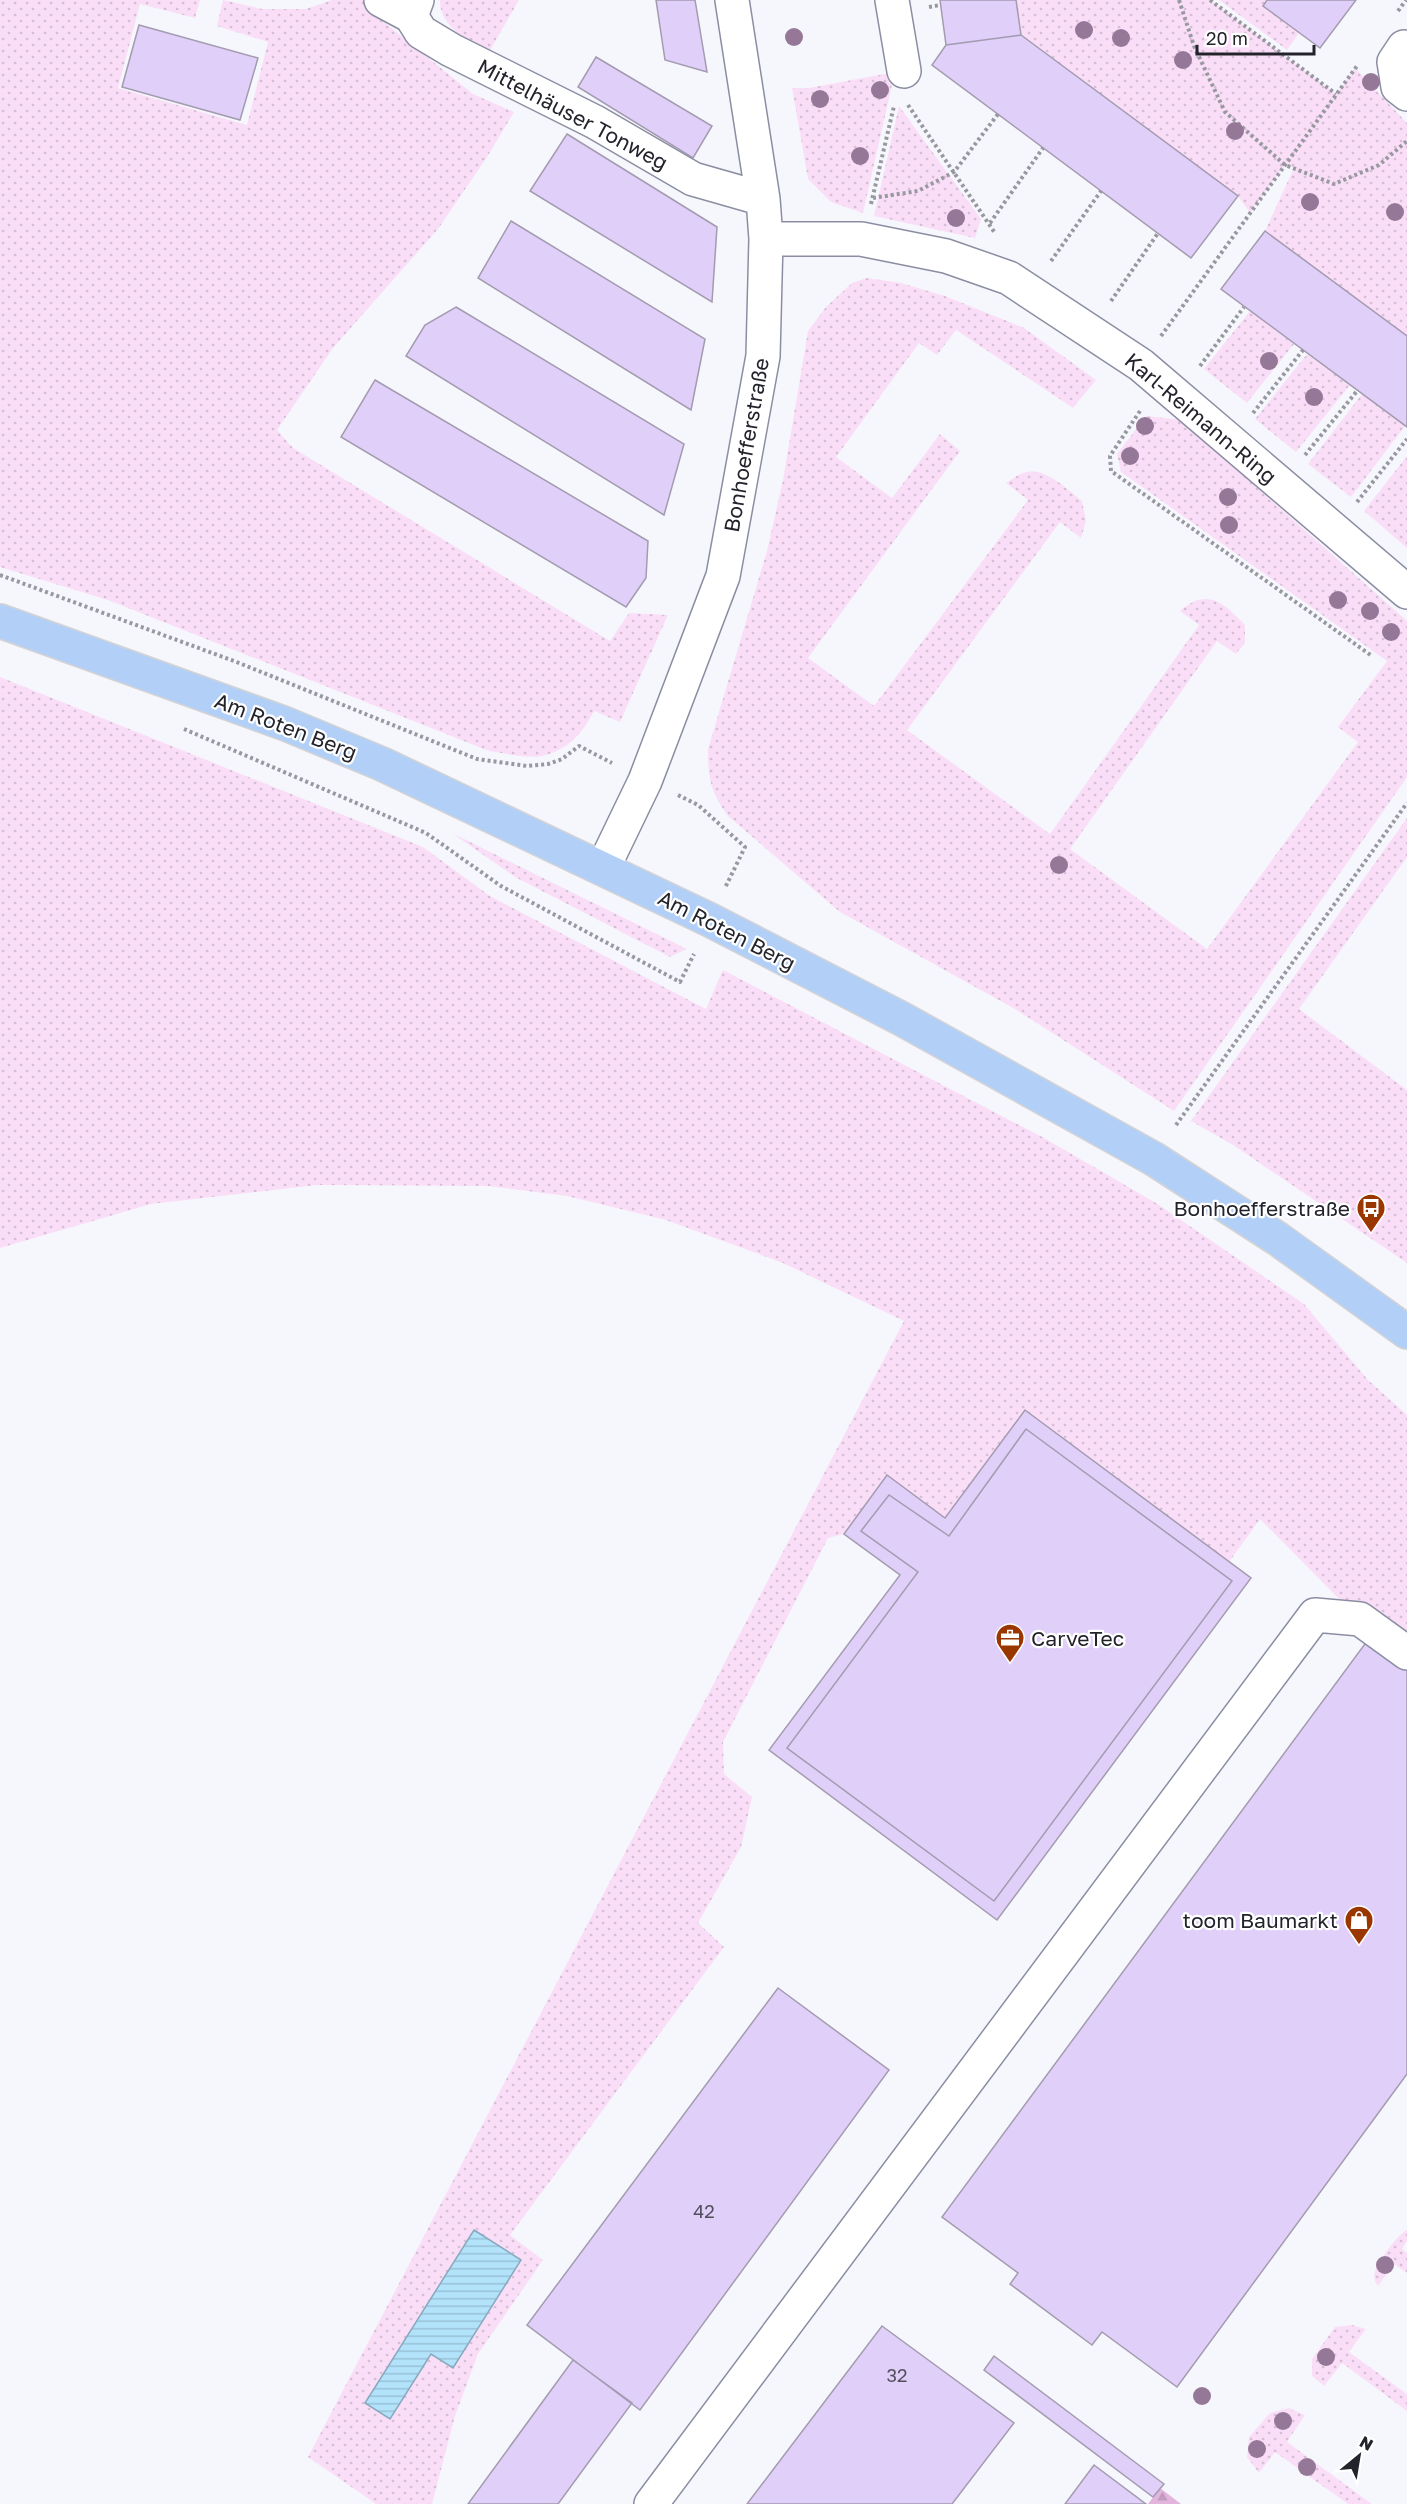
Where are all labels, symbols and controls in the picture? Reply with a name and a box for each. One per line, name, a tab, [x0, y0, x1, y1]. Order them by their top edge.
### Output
scale bar	[1197, 18, 1314, 56]
text: 20 m	[1206, 27, 1248, 49]
street label: Mittelhäuser Tonweg	[473, 53, 673, 175]
street label: Karl-Reimann-Ring	[1120, 347, 1282, 489]
street label: Bonhoefferstraße	[718, 356, 774, 534]
street label: Am Roten Berg	[211, 687, 361, 765]
street label: Am Roten Berg	[654, 884, 800, 976]
bus stop icon: Bonhoefferstraße	[1355, 1192, 1387, 1234]
place label: Bonhoefferstraße	[1173, 1195, 1350, 1221]
office icon: CarveTec	[994, 1622, 1026, 1664]
place label: CarveTec	[1031, 1625, 1124, 1651]
shop icon: toom Baumarkt	[1343, 1904, 1375, 1946]
place label: toom Baumarkt	[1183, 1907, 1338, 1933]
house number: 42	[693, 2200, 715, 2222]
house number: 32	[887, 2364, 907, 2386]
north arrow	[1329, 2426, 1389, 2486]
text: N	[1356, 2431, 1377, 2455]

